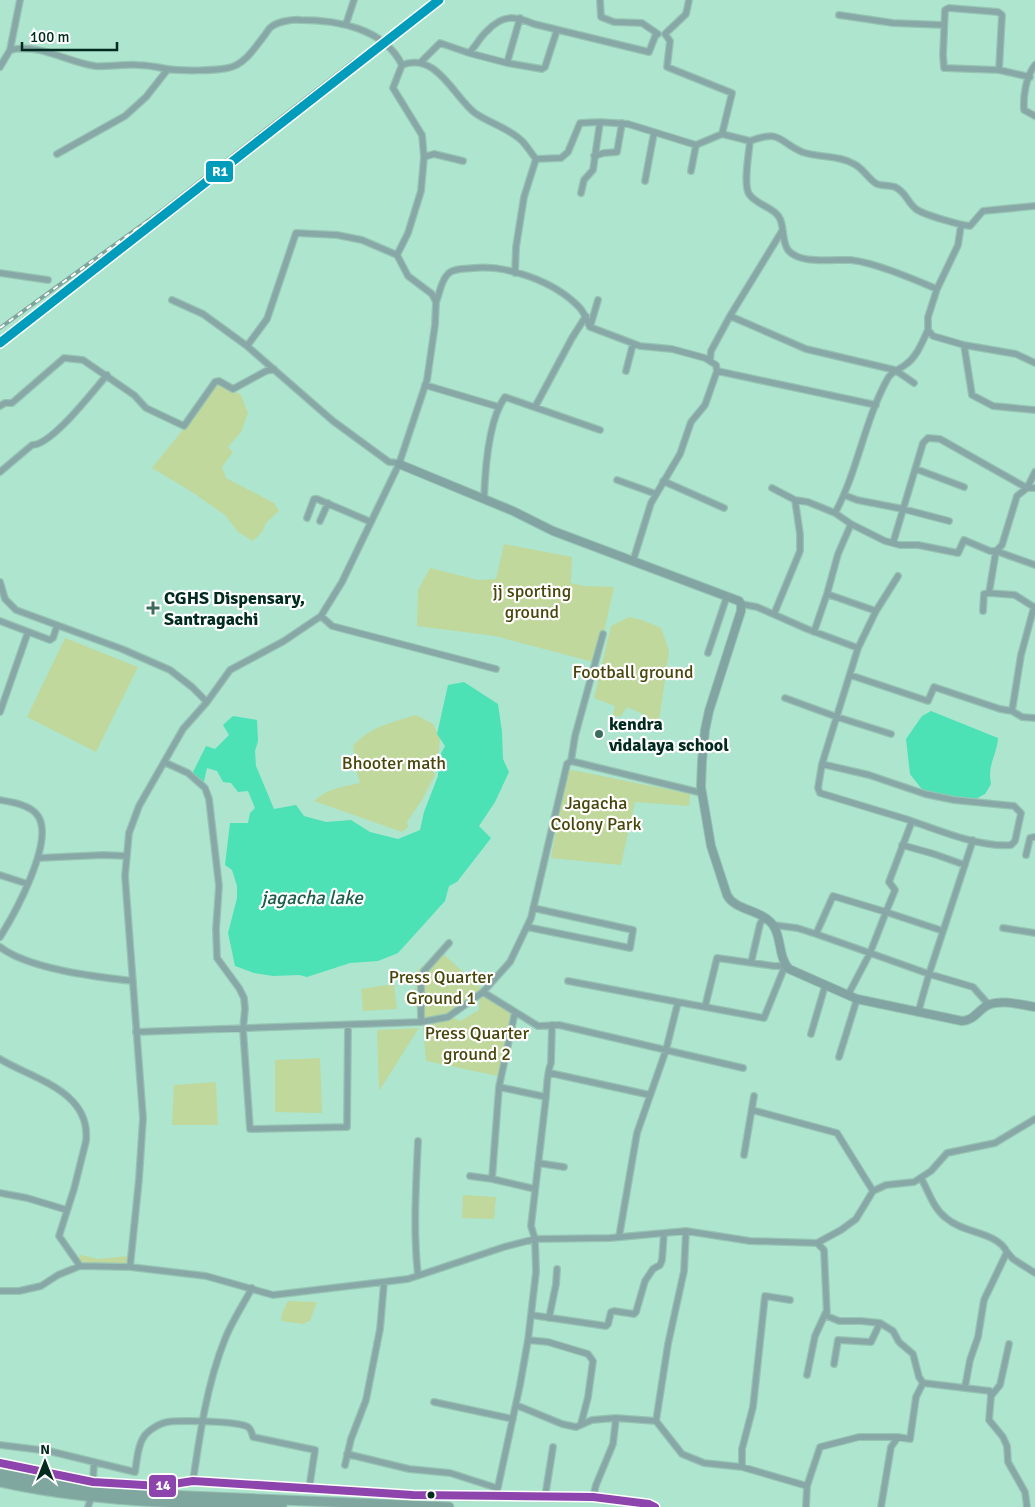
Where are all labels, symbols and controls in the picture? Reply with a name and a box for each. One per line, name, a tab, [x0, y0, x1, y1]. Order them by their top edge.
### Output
scale bar	[22, 20, 118, 52]
text: 100 m	[30, 28, 70, 46]
line badge: R1	[205, 160, 234, 183]
text: R1	[212, 163, 229, 180]
park label: jj sporting ground	[493, 580, 571, 623]
place label: CGHS Dispensary, Santragachi	[164, 587, 305, 630]
marker: CGHS Dispensary, Santragachi	[146, 601, 160, 615]
park label: Football ground	[572, 661, 694, 683]
place label: kendra vidalaya school	[608, 713, 729, 756]
marker: kendra vidalaya school	[593, 728, 605, 740]
park label: Bhooter math	[342, 752, 446, 774]
park label: Jagacha Colony Park	[550, 792, 642, 835]
water label: jagacha lake	[260, 886, 364, 910]
park label: Press Quarter Ground 1	[389, 966, 494, 1009]
park label: Press Quarter ground 2	[425, 1022, 530, 1065]
north arrow	[20, 1437, 70, 1487]
text: N	[40, 1441, 50, 1458]
line badge: 14	[148, 1474, 177, 1498]
text: 14	[155, 1477, 171, 1494]
unlabelled marker	[426, 1490, 436, 1500]

